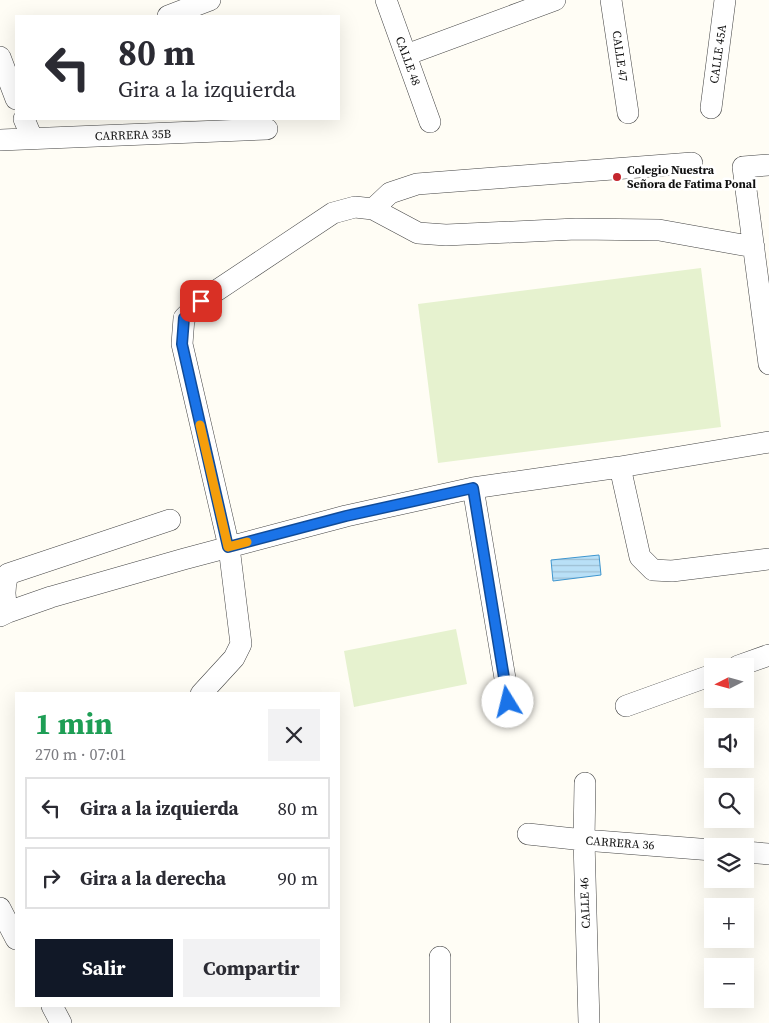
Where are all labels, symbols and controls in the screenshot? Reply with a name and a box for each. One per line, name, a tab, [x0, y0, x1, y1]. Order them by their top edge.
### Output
street label: CALLE 45A	[706, 24, 730, 84]
text: 80 m	[118, 29, 195, 77]
street label: CALLE 47	[609, 29, 631, 83]
street label: CALLE 48	[392, 34, 424, 88]
icon: left	[35, 35, 100, 100]
text: Gira a la izquierda	[118, 74, 296, 104]
street label: CARRERA 35B	[94, 126, 172, 144]
place label: Colegio Nuestra Señora de Fatima Ponal	[627, 162, 756, 192]
marker: Colegio Nuestra Señora de Fatima Ponal	[611, 171, 623, 183]
pin	[180, 280, 222, 322]
icon: arrive	[187, 287, 215, 315]
north arrow	[704, 658, 754, 708]
map controls	[704, 658, 754, 1008]
position arrow	[481, 675, 533, 727]
text: 1 min	[35, 703, 113, 744]
button: close	[268, 709, 320, 761]
button: sound	[704, 718, 754, 768]
text: 270 m · 07:01	[35, 743, 126, 765]
button: search	[704, 778, 754, 828]
icon: left	[37, 794, 65, 822]
text: Gira a la izquierda	[80, 795, 239, 821]
text: 80 m	[277, 795, 318, 821]
street label: CARRERA 36	[585, 833, 655, 853]
button: layers	[704, 838, 754, 888]
icon: right	[37, 864, 65, 892]
text: Gira a la derecha	[80, 865, 226, 891]
text: 90 m	[277, 865, 318, 891]
street label: CALLE 46	[576, 877, 594, 929]
button: +	[704, 898, 754, 948]
button: Salir	[35, 939, 173, 997]
button: Compartir	[183, 939, 320, 997]
button: −	[704, 958, 754, 1008]

